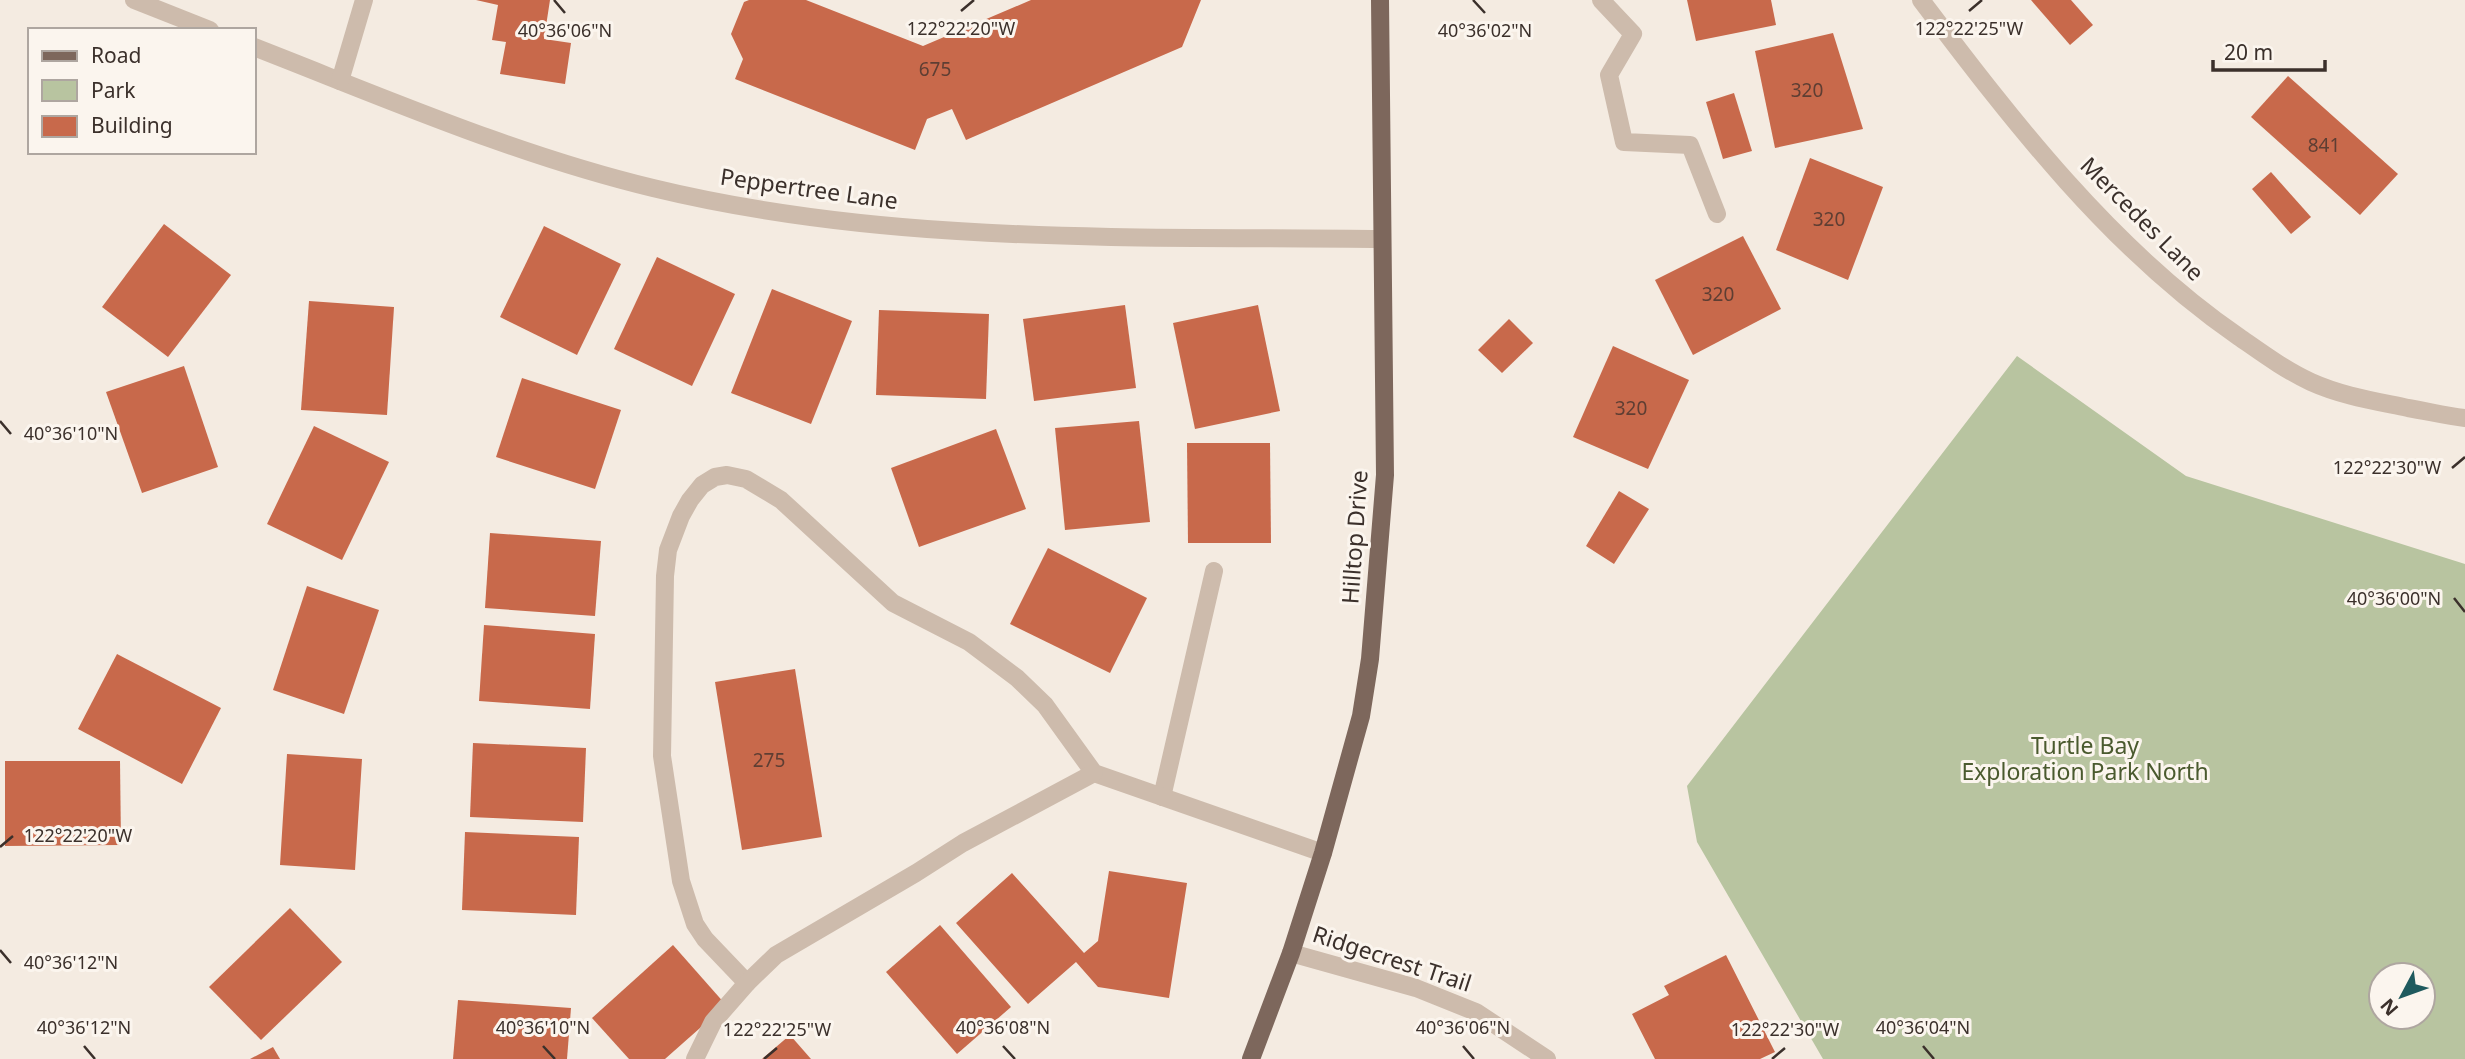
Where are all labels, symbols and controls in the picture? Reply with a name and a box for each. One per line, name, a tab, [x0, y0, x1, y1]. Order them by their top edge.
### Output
text: 122°22'20"W	[907, 16, 1015, 40]
text: 122°22'25"W	[1915, 16, 2023, 40]
text: 40°36'06"N	[518, 18, 612, 42]
text: 40°36'02"N	[1438, 18, 1532, 42]
legend	[28, 28, 256, 154]
scale bar	[2213, 28, 2325, 72]
text: 20 m	[2224, 38, 2273, 66]
text: Road	[91, 41, 141, 69]
house number: 675	[919, 56, 951, 82]
text: Park	[91, 76, 136, 104]
house number: 320	[1791, 77, 1823, 103]
text: Building	[91, 111, 173, 139]
house number: 841	[2308, 132, 2340, 158]
street label: Mercedes Lane	[2074, 149, 2212, 287]
street label: Peppertree Lane	[718, 160, 900, 216]
house number: 320	[1813, 206, 1845, 232]
house number: 320	[1702, 281, 1734, 307]
house number: 320	[1615, 395, 1647, 421]
text: 40°36'10"N	[24, 421, 118, 445]
text: 122°22'30"W	[2333, 455, 2441, 479]
street label: Hilltop Drive	[1333, 469, 1375, 605]
text: 40°36'00"N	[2347, 586, 2441, 610]
park label: Turtle Bay Exploration Park North	[1961, 729, 2209, 787]
house number: 275	[753, 747, 785, 773]
text: 122°22'20"W	[24, 823, 132, 847]
street label: Ridgecrest Trail	[1309, 917, 1476, 999]
text: 40°36'12"N	[24, 950, 118, 974]
north arrow	[2367, 961, 2437, 1031]
text: N	[2374, 993, 2404, 1022]
text: 40°36'12"N	[37, 1015, 131, 1039]
text: 40°36'10"N	[496, 1015, 590, 1039]
text: 40°36'08"N	[956, 1015, 1050, 1039]
text: 40°36'06"N	[1416, 1015, 1510, 1039]
text: 40°36'04"N	[1876, 1015, 1970, 1039]
text: 122°22'25"W	[723, 1017, 831, 1041]
text: 122°22'30"W	[1731, 1017, 1839, 1041]

